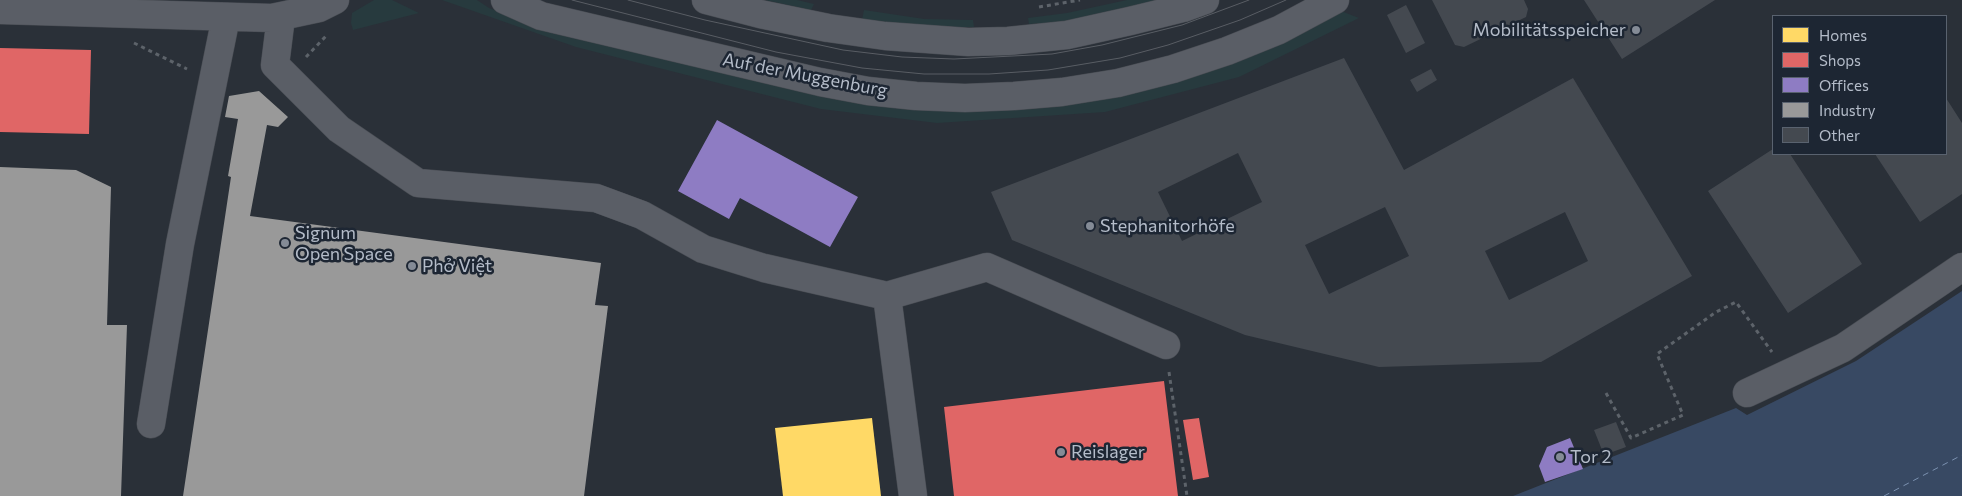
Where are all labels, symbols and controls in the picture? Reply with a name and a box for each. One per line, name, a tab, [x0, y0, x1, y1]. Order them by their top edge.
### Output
legend	[1772, 15, 1947, 155]
place label: Mobilitätsspeicher	[1472, 19, 1626, 41]
marker: Mobilitätsspeicher	[1630, 24, 1642, 36]
text: Homes	[1819, 26, 1867, 44]
street label: Auf der Muggenburg	[721, 48, 889, 102]
text: Shops	[1819, 51, 1861, 69]
text: Offices	[1819, 76, 1869, 94]
text: Industry	[1819, 101, 1876, 119]
text: Other	[1819, 126, 1860, 144]
place label: Stephanitorhöfe	[1100, 215, 1235, 237]
marker: Stephanitorhöfe	[1084, 220, 1096, 232]
place label: Signum Open Space	[295, 222, 393, 264]
marker: Signum Open Space	[279, 237, 291, 249]
place label: Phở Việt	[422, 255, 492, 277]
marker: Phở Việt	[406, 260, 418, 272]
place label: Reislager	[1071, 441, 1145, 463]
marker: Reislager	[1055, 446, 1067, 458]
place label: Tor 2	[1570, 446, 1612, 468]
marker: Tor 2	[1554, 451, 1566, 463]

